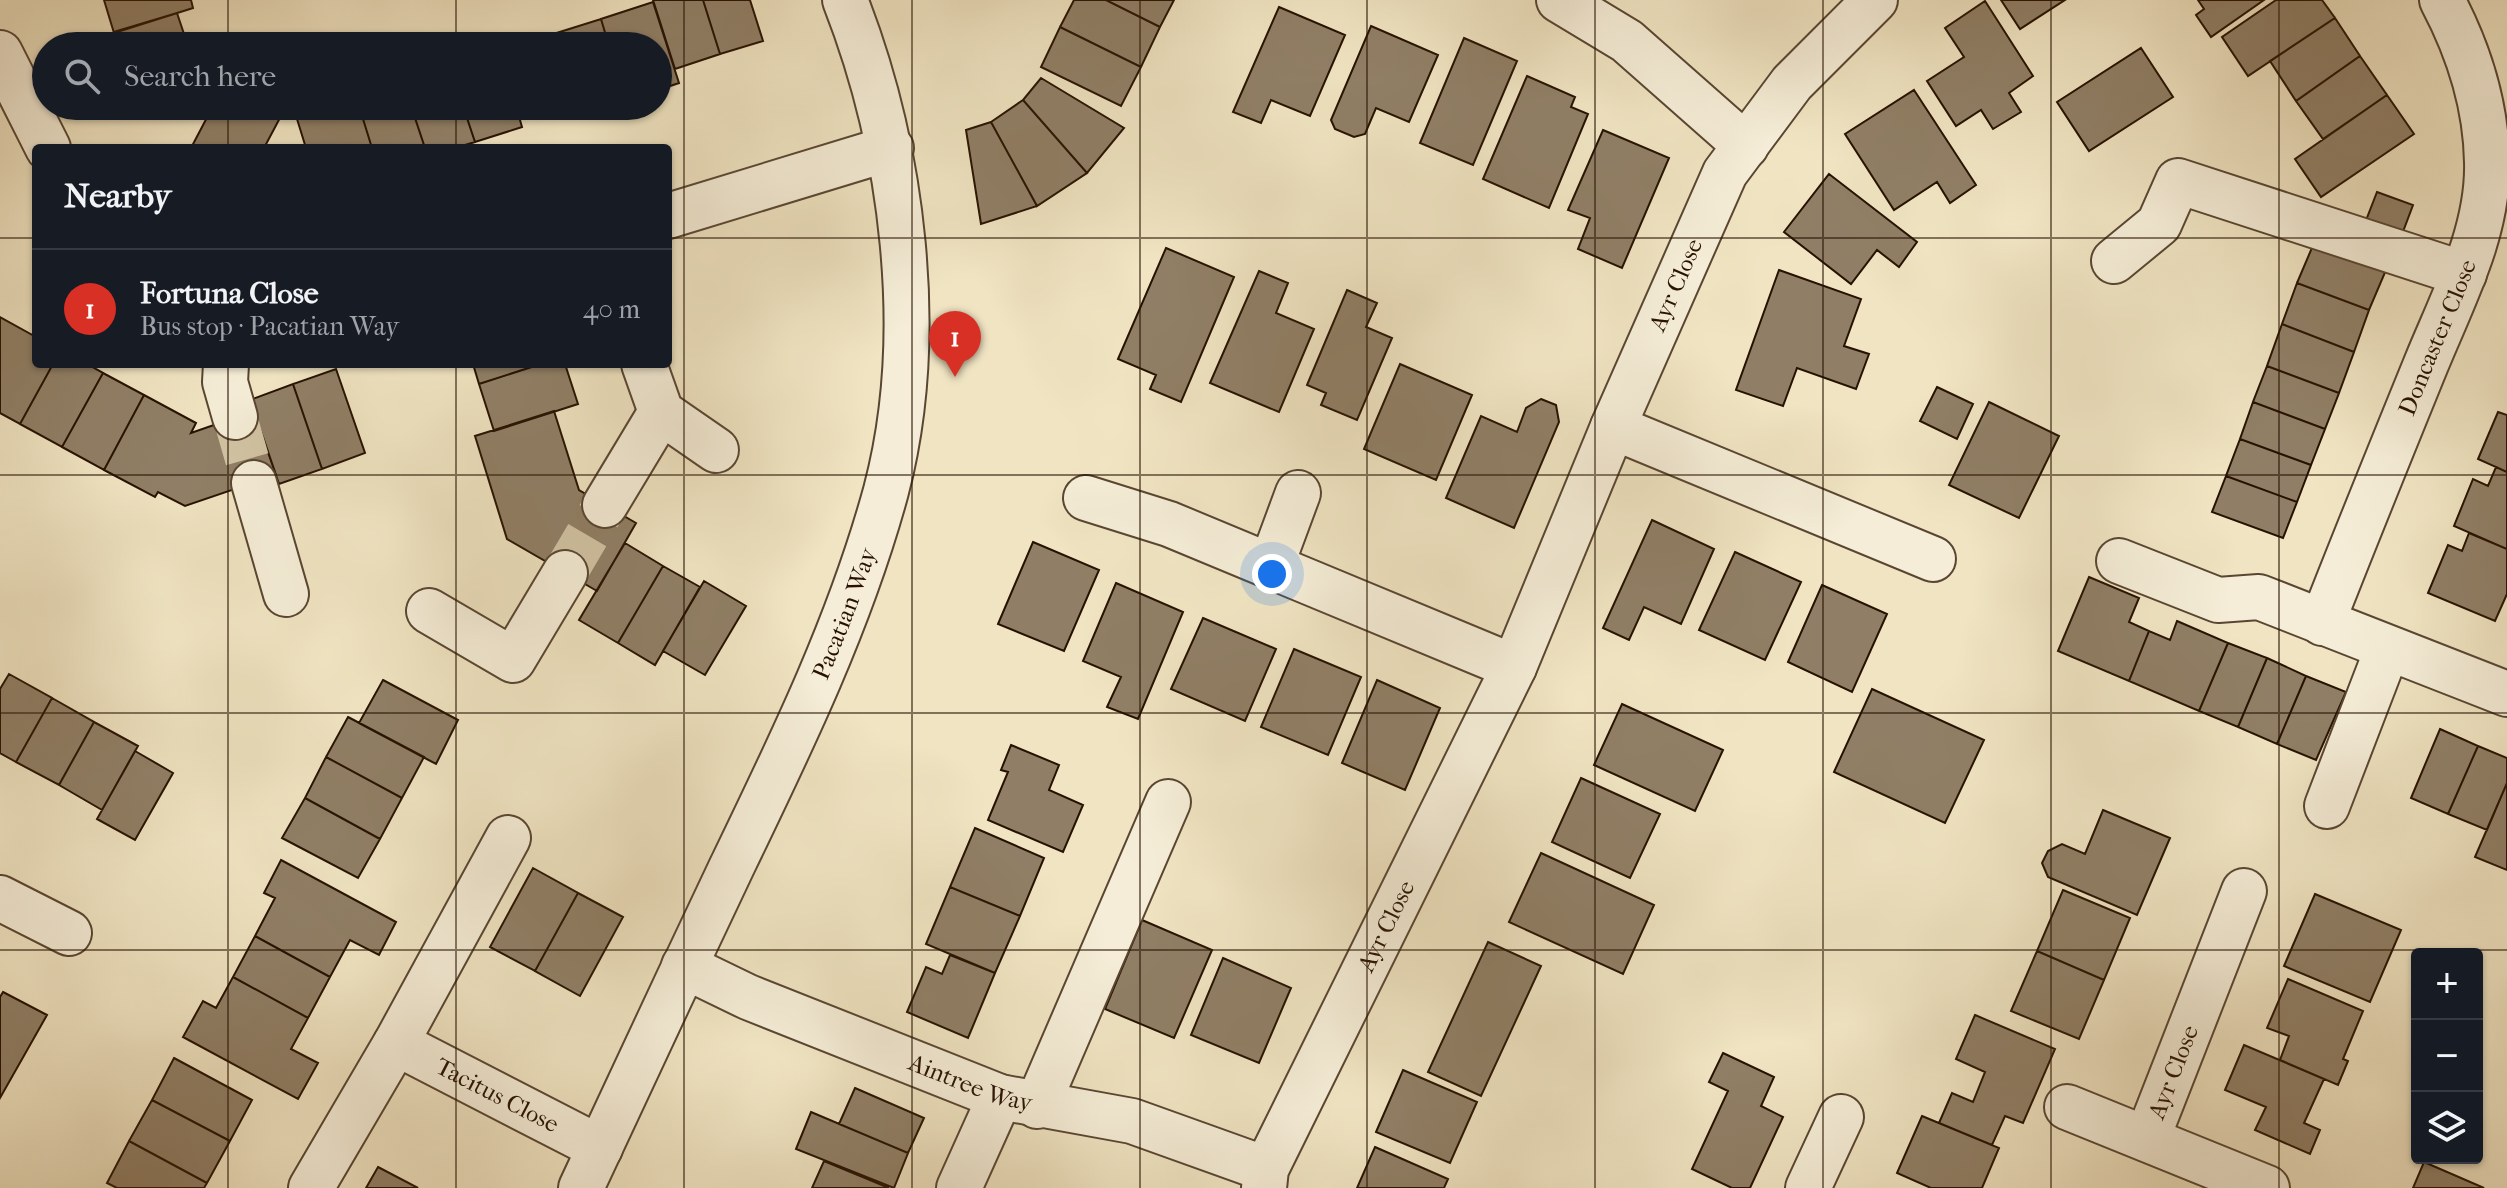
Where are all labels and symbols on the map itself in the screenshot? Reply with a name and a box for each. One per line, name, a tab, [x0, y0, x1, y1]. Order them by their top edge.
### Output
street label: Ayr Close	[1643, 234, 1708, 336]
street label: Doncaster Close	[2393, 256, 2482, 419]
pin: 1	[929, 311, 981, 377]
street label: Pacatian Way	[806, 543, 882, 684]
your location	[1252, 554, 1292, 594]
street label: Ayr Close	[1351, 876, 1420, 977]
street label: Ayr Close	[2142, 1021, 2204, 1124]
street label: Aintree Way	[904, 1048, 1036, 1117]
street label: Tacitus Close	[431, 1052, 564, 1138]

